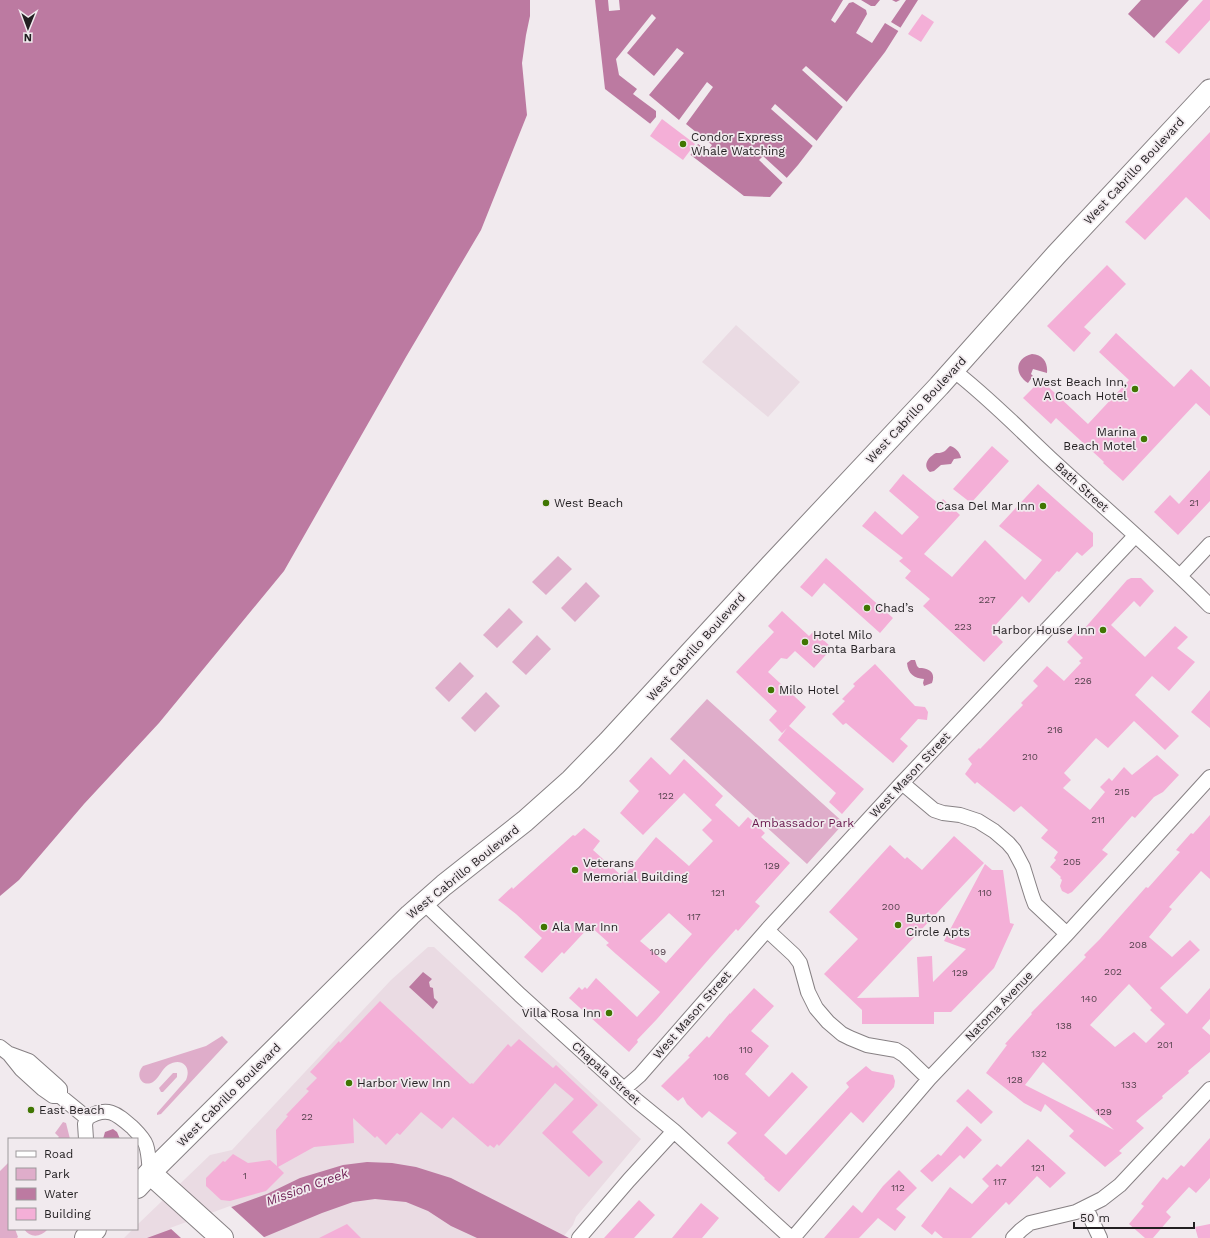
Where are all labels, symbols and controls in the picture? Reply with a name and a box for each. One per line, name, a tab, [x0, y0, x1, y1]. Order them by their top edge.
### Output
north arrow	[8, 8, 48, 48]
text: N	[24, 31, 32, 44]
street label: West Cabrillo Boulevard	[1081, 115, 1187, 227]
place label: Condor Express Whale Watching	[691, 130, 786, 158]
marker: Condor Express Whale Watching	[678, 139, 688, 149]
street label: West Cabrillo Boulevard	[863, 354, 969, 466]
place label: West Beach Inn, A Coach Hotel	[1032, 375, 1127, 403]
marker: West Beach Inn, A Coach Hotel	[1130, 384, 1140, 394]
place label: Marina Beach Motel	[1063, 425, 1136, 453]
marker: Marina Beach Motel	[1139, 434, 1149, 444]
street label: Bath Street	[1052, 459, 1112, 515]
place label: West Beach	[554, 496, 623, 510]
house number: 21	[1189, 497, 1199, 508]
marker: West Beach	[541, 498, 551, 508]
place label: Casa Del Mar Inn	[936, 499, 1035, 513]
marker: Casa Del Mar Inn	[1038, 501, 1048, 511]
street label: West Cabrillo Boulevard	[644, 590, 748, 704]
house number: 227	[978, 594, 996, 605]
place label: Chad’s	[875, 601, 914, 615]
marker: Chad’s	[862, 603, 872, 613]
house number: 223	[954, 621, 972, 632]
place label: Harbor House Inn	[992, 623, 1095, 637]
marker: Harbor House Inn	[1098, 625, 1108, 635]
place label: Hotel Milo Santa Barbara	[813, 628, 896, 656]
marker: Hotel Milo Santa Barbara	[800, 637, 810, 647]
house number: 226	[1074, 675, 1092, 686]
place label: Milo Hotel	[779, 683, 839, 697]
marker: Milo Hotel	[766, 685, 776, 695]
house number: 216	[1047, 724, 1063, 735]
street label: West Mason Street	[867, 729, 953, 821]
house number: 210	[1022, 751, 1038, 762]
house number: 215	[1114, 786, 1130, 797]
house number: 122	[658, 790, 674, 801]
house number: 211	[1091, 814, 1105, 825]
park label: Ambassador Park	[752, 816, 854, 830]
street label: West Cabrillo Boulevard	[404, 822, 522, 922]
place label: Veterans Memorial Building	[583, 856, 688, 884]
house number: 205	[1063, 856, 1081, 867]
house number: 129	[764, 860, 780, 871]
marker: Veterans Memorial Building	[570, 865, 580, 875]
house number: 121	[711, 887, 725, 898]
house number: 110	[978, 887, 992, 898]
house number: 200	[882, 901, 900, 912]
house number: 117	[687, 911, 701, 922]
place label: Burton Circle Apts	[906, 911, 970, 939]
place label: Ala Mar Inn	[552, 920, 618, 934]
marker: Burton Circle Apts	[893, 920, 903, 930]
marker: Ala Mar Inn	[539, 922, 549, 932]
house number: 208	[1129, 939, 1147, 950]
house number: 109	[650, 946, 666, 957]
house number: 202	[1104, 966, 1122, 977]
house number: 129	[952, 967, 968, 978]
street label: West Mason Street	[650, 968, 734, 1062]
street label: Natoma Avenue	[962, 968, 1036, 1044]
house number: 140	[1081, 993, 1097, 1004]
place label: Villa Rosa Inn	[522, 1006, 601, 1020]
marker: Villa Rosa Inn	[604, 1008, 614, 1018]
house number: 138	[1056, 1020, 1072, 1031]
street label: Chapala Street	[569, 1039, 643, 1107]
house number: 201	[1157, 1039, 1173, 1050]
street label: West Cabrillo Boulevard	[174, 1040, 284, 1150]
house number: 110	[739, 1044, 753, 1055]
house number: 132	[1031, 1048, 1047, 1059]
house number: 106	[713, 1071, 729, 1082]
house number: 128	[1007, 1074, 1023, 1085]
place label: Harbor View Inn	[357, 1076, 450, 1090]
marker: Harbor View Inn	[344, 1078, 354, 1088]
house number: 133	[1121, 1079, 1137, 1090]
place label: East Beach	[39, 1103, 105, 1117]
marker: East Beach	[26, 1105, 36, 1115]
house number: 129	[1096, 1106, 1112, 1117]
house number: 22	[301, 1111, 313, 1122]
legend	[8, 1138, 138, 1230]
text: Road	[44, 1147, 73, 1161]
house number: 121	[1031, 1162, 1045, 1173]
water label: Mission Creek	[264, 1165, 351, 1209]
text: Park	[44, 1167, 70, 1181]
house number: 1	[243, 1170, 247, 1181]
house number: 117	[993, 1176, 1007, 1187]
house number: 112	[891, 1182, 905, 1193]
text: Water	[44, 1187, 79, 1201]
scale bar	[1074, 1204, 1194, 1230]
text: Building	[44, 1207, 91, 1221]
text: 50 m	[1080, 1211, 1110, 1225]

